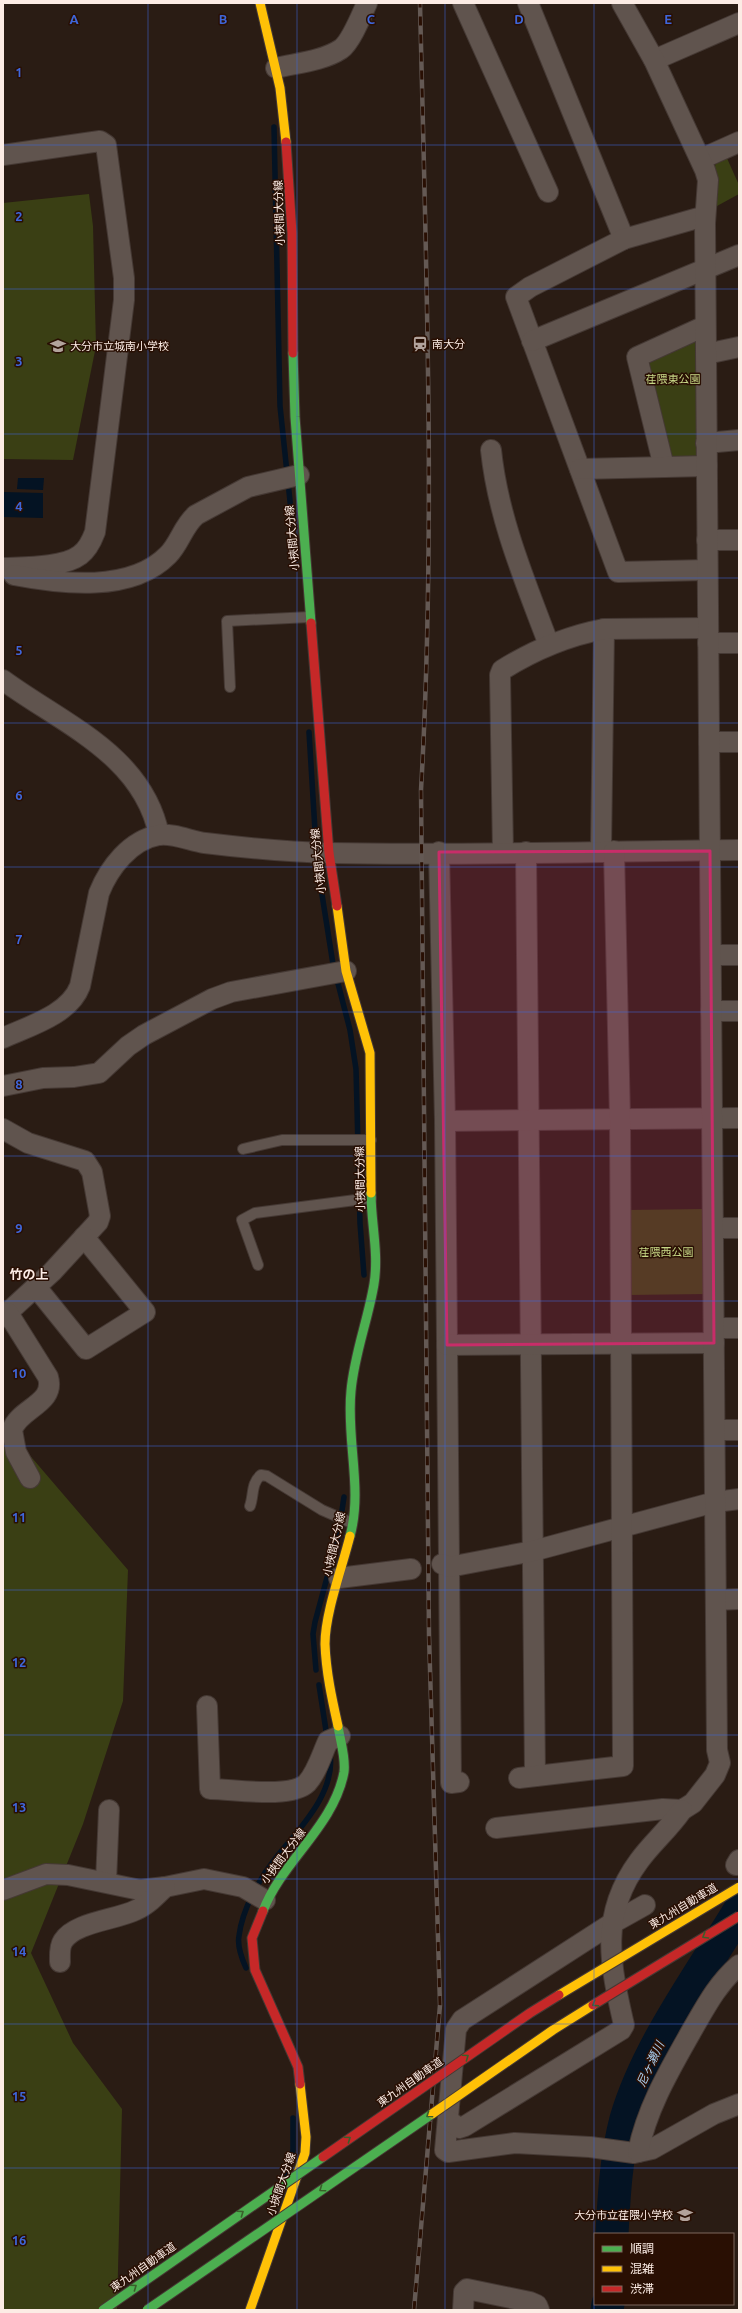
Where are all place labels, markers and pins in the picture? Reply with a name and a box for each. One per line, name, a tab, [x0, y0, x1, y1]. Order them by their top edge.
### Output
station icon: 南大分	[411, 335, 429, 353]
school or university icon: 大分市立城南小学校	[49, 337, 67, 355]
place label: 南大分	[432, 338, 465, 350]
place label: 大分市立城南小学校	[70, 340, 169, 352]
school or university icon: 大分市立荏隈小学校	[676, 2206, 694, 2224]
place label: 大分市立荏隈小学校	[574, 2209, 673, 2221]

